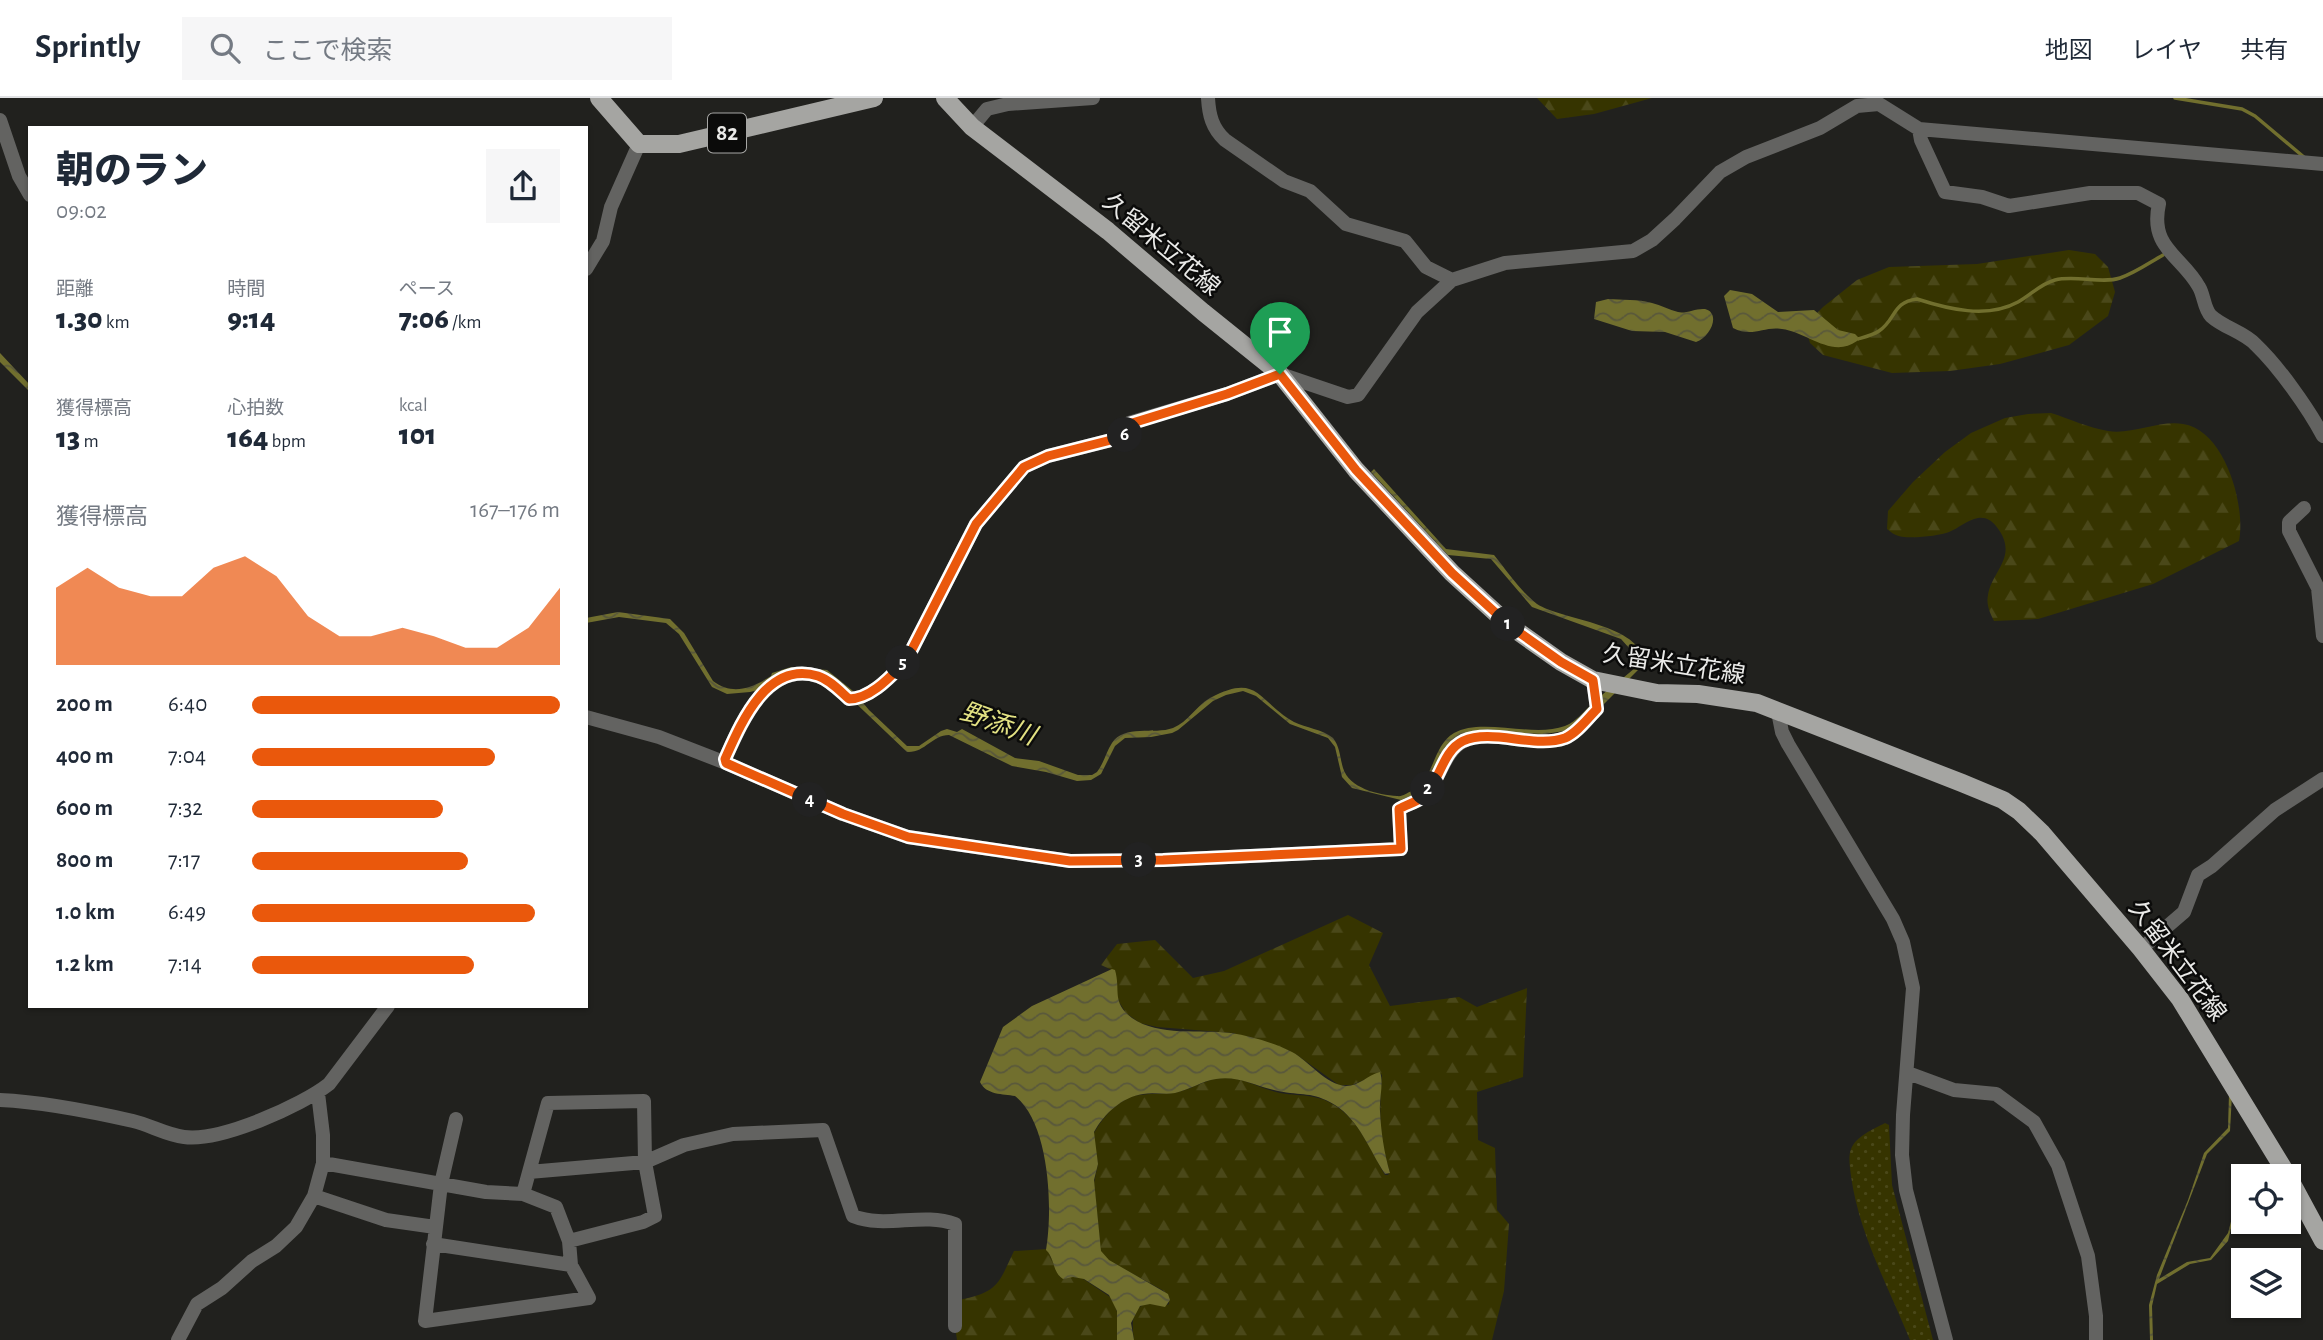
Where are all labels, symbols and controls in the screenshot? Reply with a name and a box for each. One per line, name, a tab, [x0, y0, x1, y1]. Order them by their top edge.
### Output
search box	[182, 17, 672, 80]
icon: search	[206, 29, 244, 67]
text: Sprintly	[35, 31, 140, 64]
text: ここで検索	[262, 38, 392, 64]
text: 地図	[2045, 39, 2093, 63]
text: レイヤ	[2131, 39, 2202, 63]
text: 共有	[2240, 39, 2288, 63]
road number: 82	[708, 114, 746, 152]
button: share	[486, 149, 560, 223]
text: 朝のラン	[56, 153, 208, 191]
street label: 久留米立花線	[1098, 188, 1225, 300]
text: 09:02	[56, 200, 107, 223]
text: 距離	[56, 280, 94, 299]
text: 時間	[227, 280, 265, 299]
text: ペース	[399, 280, 455, 299]
pin	[1250, 302, 1310, 374]
text: 1.30	[56, 304, 103, 334]
text: 9:14	[227, 304, 275, 334]
text: 7:06	[399, 304, 449, 334]
text: km	[103, 313, 130, 332]
text: /km	[449, 313, 481, 332]
icon: arrive	[1261, 313, 1299, 351]
text: kcal	[399, 396, 428, 415]
text: 獲得標高	[56, 399, 132, 418]
text: 心拍数	[227, 399, 284, 418]
pin: 6	[1108, 418, 1142, 452]
text: 101	[399, 420, 436, 450]
text: 13	[56, 423, 80, 453]
text: 164	[227, 423, 268, 453]
text: 6	[1120, 425, 1129, 444]
text: m	[80, 432, 99, 451]
text: bpm	[268, 432, 306, 451]
text: 167–176 m	[470, 499, 560, 522]
text: 獲得標高	[56, 506, 148, 529]
pin: 1	[1490, 606, 1526, 642]
text: 1	[1504, 614, 1511, 633]
street label: 久留米立花線	[1601, 640, 1747, 688]
pin: 5	[886, 646, 920, 680]
text: 5	[898, 653, 907, 672]
text: 200 m	[56, 693, 113, 716]
text: 6:40	[168, 693, 207, 716]
water label: 野添川	[957, 698, 1042, 751]
text: 400 m	[56, 745, 114, 768]
text: 7:04	[168, 745, 206, 768]
pin: 2	[1410, 772, 1446, 806]
text: 2	[1423, 779, 1432, 798]
pin: 4	[792, 782, 828, 818]
text: 4	[805, 790, 814, 809]
text: 600 m	[56, 797, 113, 820]
text: 7:32	[168, 797, 203, 820]
pin: 3	[1122, 842, 1156, 878]
text: 800 m	[56, 849, 113, 872]
text: 7:17	[168, 849, 200, 872]
text: 3	[1134, 850, 1143, 869]
street label: 久留米立花線	[2124, 895, 2232, 1026]
text: 1.0 km	[56, 901, 115, 924]
text: 6:49	[168, 901, 206, 924]
text: 1.2 km	[56, 953, 114, 976]
text: 7:14	[168, 953, 202, 976]
map controls	[2231, 1164, 2301, 1318]
button: locate	[2231, 1164, 2301, 1234]
button: layers	[2231, 1248, 2301, 1318]

